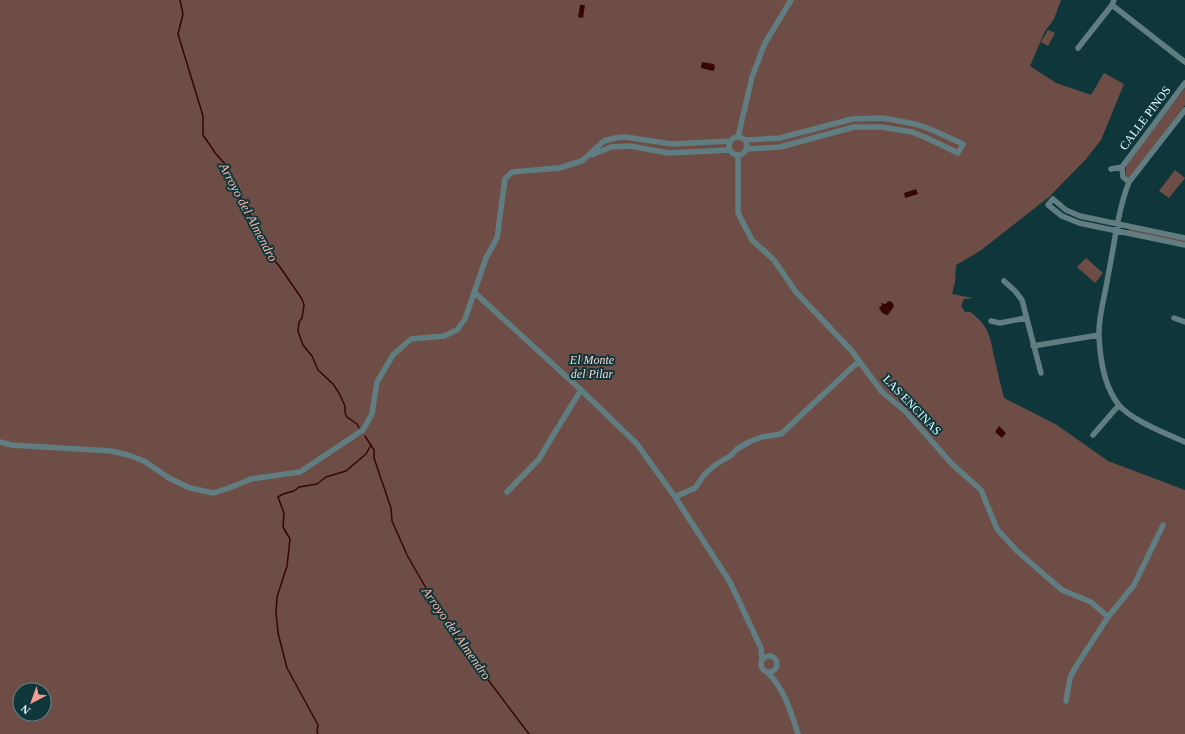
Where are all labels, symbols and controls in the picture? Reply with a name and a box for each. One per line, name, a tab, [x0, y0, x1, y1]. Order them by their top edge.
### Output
street label: CALLE PINOS	[1116, 83, 1174, 153]
water label: Arroyo del Almendro	[216, 160, 281, 264]
park label: El Monte del Pilar	[569, 353, 615, 381]
street label: LAS ENCINAS	[880, 372, 944, 438]
water label: Arroyo del Almendro	[419, 583, 494, 683]
north arrow	[12, 682, 52, 722]
text: N	[18, 702, 32, 717]

